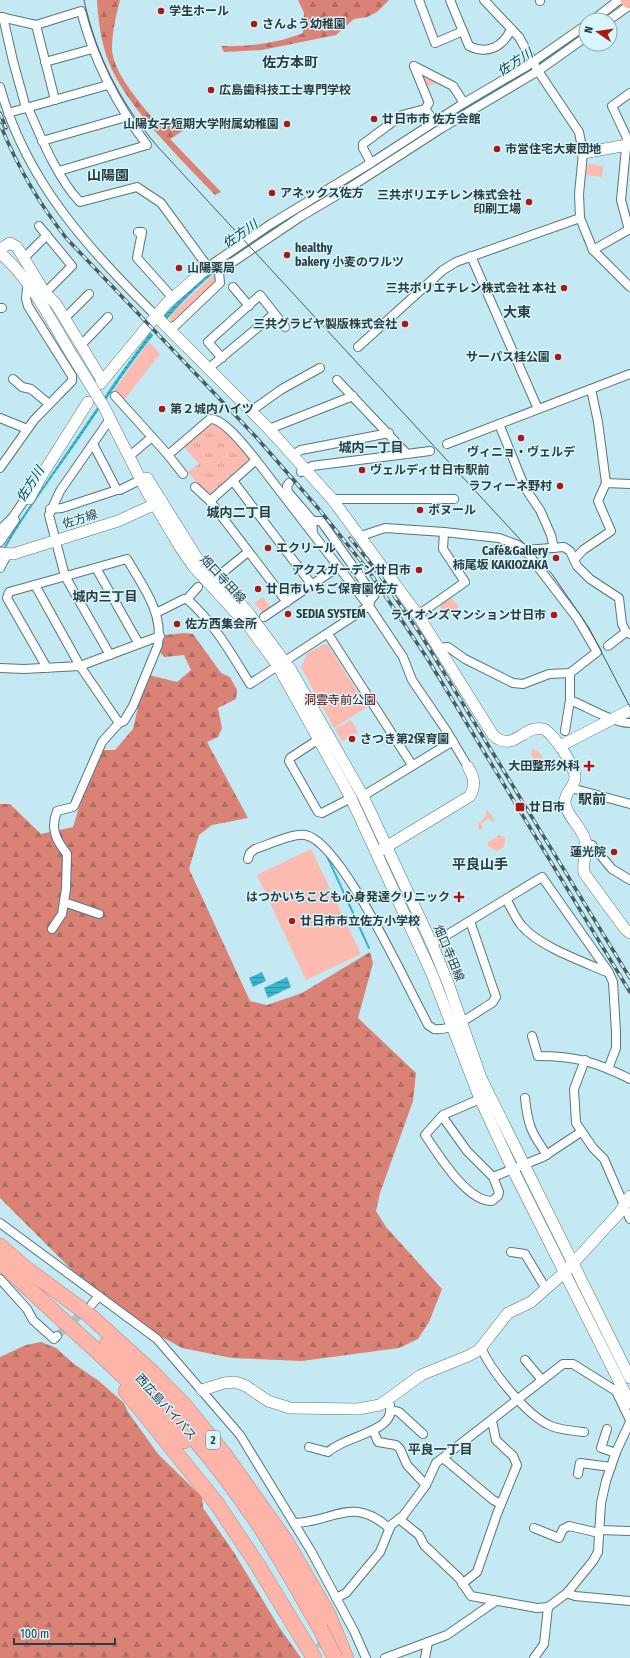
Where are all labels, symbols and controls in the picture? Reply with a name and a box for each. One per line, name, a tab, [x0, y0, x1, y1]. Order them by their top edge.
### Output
place label: 学生ホール	[169, 4, 229, 18]
marker: 学生ホール	[156, 6, 166, 16]
north arrow	[578, 12, 618, 52]
place label: さんよう幼稚園	[262, 17, 346, 31]
marker: さんよう幼稚園	[249, 19, 259, 29]
text: N	[582, 25, 596, 35]
water label: 佐方川	[495, 44, 537, 79]
district label: 佐方本町	[262, 54, 318, 71]
place label: 広島歯科技工士専門学校	[219, 83, 351, 97]
marker: 広島歯科技工士専門学校	[206, 85, 216, 95]
place label: 廿日市市 佐方会館	[382, 112, 481, 126]
marker: 廿日市市 佐方会館	[369, 114, 379, 124]
place label: 山陽女子短期大学附属幼稚園	[123, 117, 279, 131]
marker: 山陽女子短期大学附属幼稚園	[282, 119, 292, 129]
place label: 市営住宅大東団地	[505, 142, 601, 156]
marker: 市営住宅大東団地	[492, 144, 502, 154]
district label: 山陽園	[87, 167, 129, 184]
place label: アネックス佐方	[280, 186, 364, 200]
marker: アネックス佐方	[267, 188, 277, 198]
place label: 三共ポリエチレン株式会社 印刷工場	[377, 188, 521, 216]
marker: 三共ポリエチレン株式会社 印刷工場	[524, 197, 534, 207]
water label: 佐方川	[220, 216, 262, 251]
place label: healthy bakery 小麦のワルツ	[295, 241, 404, 269]
marker: healthy bakery 小麦のワルツ	[282, 250, 292, 260]
place label: 山陽薬局	[187, 261, 235, 275]
marker: 山陽薬局	[174, 263, 184, 273]
place label: 三共ポリエチレン株式会社 本社	[386, 281, 556, 295]
marker: 三共ポリエチレン株式会社 本社	[559, 283, 569, 293]
district label: 大東	[503, 304, 531, 321]
place label: 三共グラビヤ製版株式会社	[253, 317, 397, 331]
marker: 三共グラビヤ製版株式会社	[400, 319, 410, 329]
place label: サーパス桂公園	[466, 350, 550, 364]
marker: サーパス桂公園	[553, 352, 563, 362]
place label: 第２城内ハイツ	[170, 402, 254, 416]
marker: 第２城内ハイツ	[157, 404, 167, 414]
marker: ヴィニョ・ヴェルデ	[516, 433, 526, 443]
district label: 城内一丁目	[338, 440, 404, 455]
place label: ヴィニョ・ヴェルデ	[467, 445, 576, 459]
water label: 佐方川	[13, 462, 48, 504]
place label: ヴェルディ廿日市駅前	[370, 463, 489, 477]
marker: ヴェルディ廿日市駅前	[357, 465, 367, 475]
place label: ラフィーネ野村	[468, 479, 552, 493]
marker: ラフィーネ野村	[555, 481, 565, 491]
place label: ボヌール	[428, 503, 476, 517]
district label: 城内二丁目	[206, 505, 272, 520]
marker: ボヌール	[415, 505, 425, 515]
street label: 佐方線	[61, 507, 99, 531]
place label: エクリール	[276, 541, 336, 555]
marker: エクリール	[263, 543, 273, 553]
place label: Café&Gallery 柿尾坂 KAKIOZAKA	[453, 544, 548, 572]
street label: 畑口寺田線	[197, 552, 249, 606]
marker: Café&Gallery 柿尾坂 KAKIOZAKA	[551, 553, 561, 563]
place label: アクスガーデン廿日市	[292, 563, 411, 577]
marker: アクスガーデン廿日市	[414, 565, 424, 575]
place label: 廿日市いちご保育園佐方	[266, 582, 398, 596]
marker: 廿日市いちご保育園佐方	[253, 584, 263, 594]
district label: 城内三丁目	[72, 589, 138, 604]
place label: SEDIA SYSTEM	[296, 607, 366, 621]
place label: ライオンズマンション廿日市	[390, 608, 546, 622]
marker: SEDIA SYSTEM	[283, 609, 293, 619]
marker: ライオンズマンション廿日市	[549, 610, 559, 620]
place label: 佐方西集会所	[185, 617, 257, 631]
marker: 佐方西集会所	[172, 619, 182, 629]
park label: 洞雲寺前公園	[304, 693, 376, 707]
place label: さつき第2保育園	[360, 732, 450, 746]
marker: さつき第2保育園	[347, 734, 357, 744]
place label: 大田整形外科	[508, 759, 580, 773]
marker: 大田整形外科	[583, 760, 595, 772]
district label: 駅前	[578, 791, 606, 808]
place label: 廿日市	[529, 800, 565, 814]
marker: 廿日市	[514, 801, 526, 813]
place label: 蓮光院	[570, 845, 606, 859]
marker: 蓮光院	[609, 847, 619, 857]
district label: 平良山手	[452, 856, 508, 873]
place label: はつかいちこども心身発達クリニック	[246, 890, 450, 904]
marker: はつかいちこども心身発達クリニック	[453, 891, 465, 903]
place label: 廿日市市立佐方小学校	[300, 914, 420, 928]
marker: 廿日市市立佐方小学校	[287, 916, 297, 926]
street label: 畑口寺田線	[431, 923, 467, 983]
street label: 西広島バイパス	[133, 1371, 199, 1443]
road number: 2	[206, 1431, 220, 1449]
district label: 平良一丁目	[407, 1442, 473, 1457]
scale bar	[14, 1620, 115, 1646]
text: 100 m	[20, 1627, 49, 1641]

